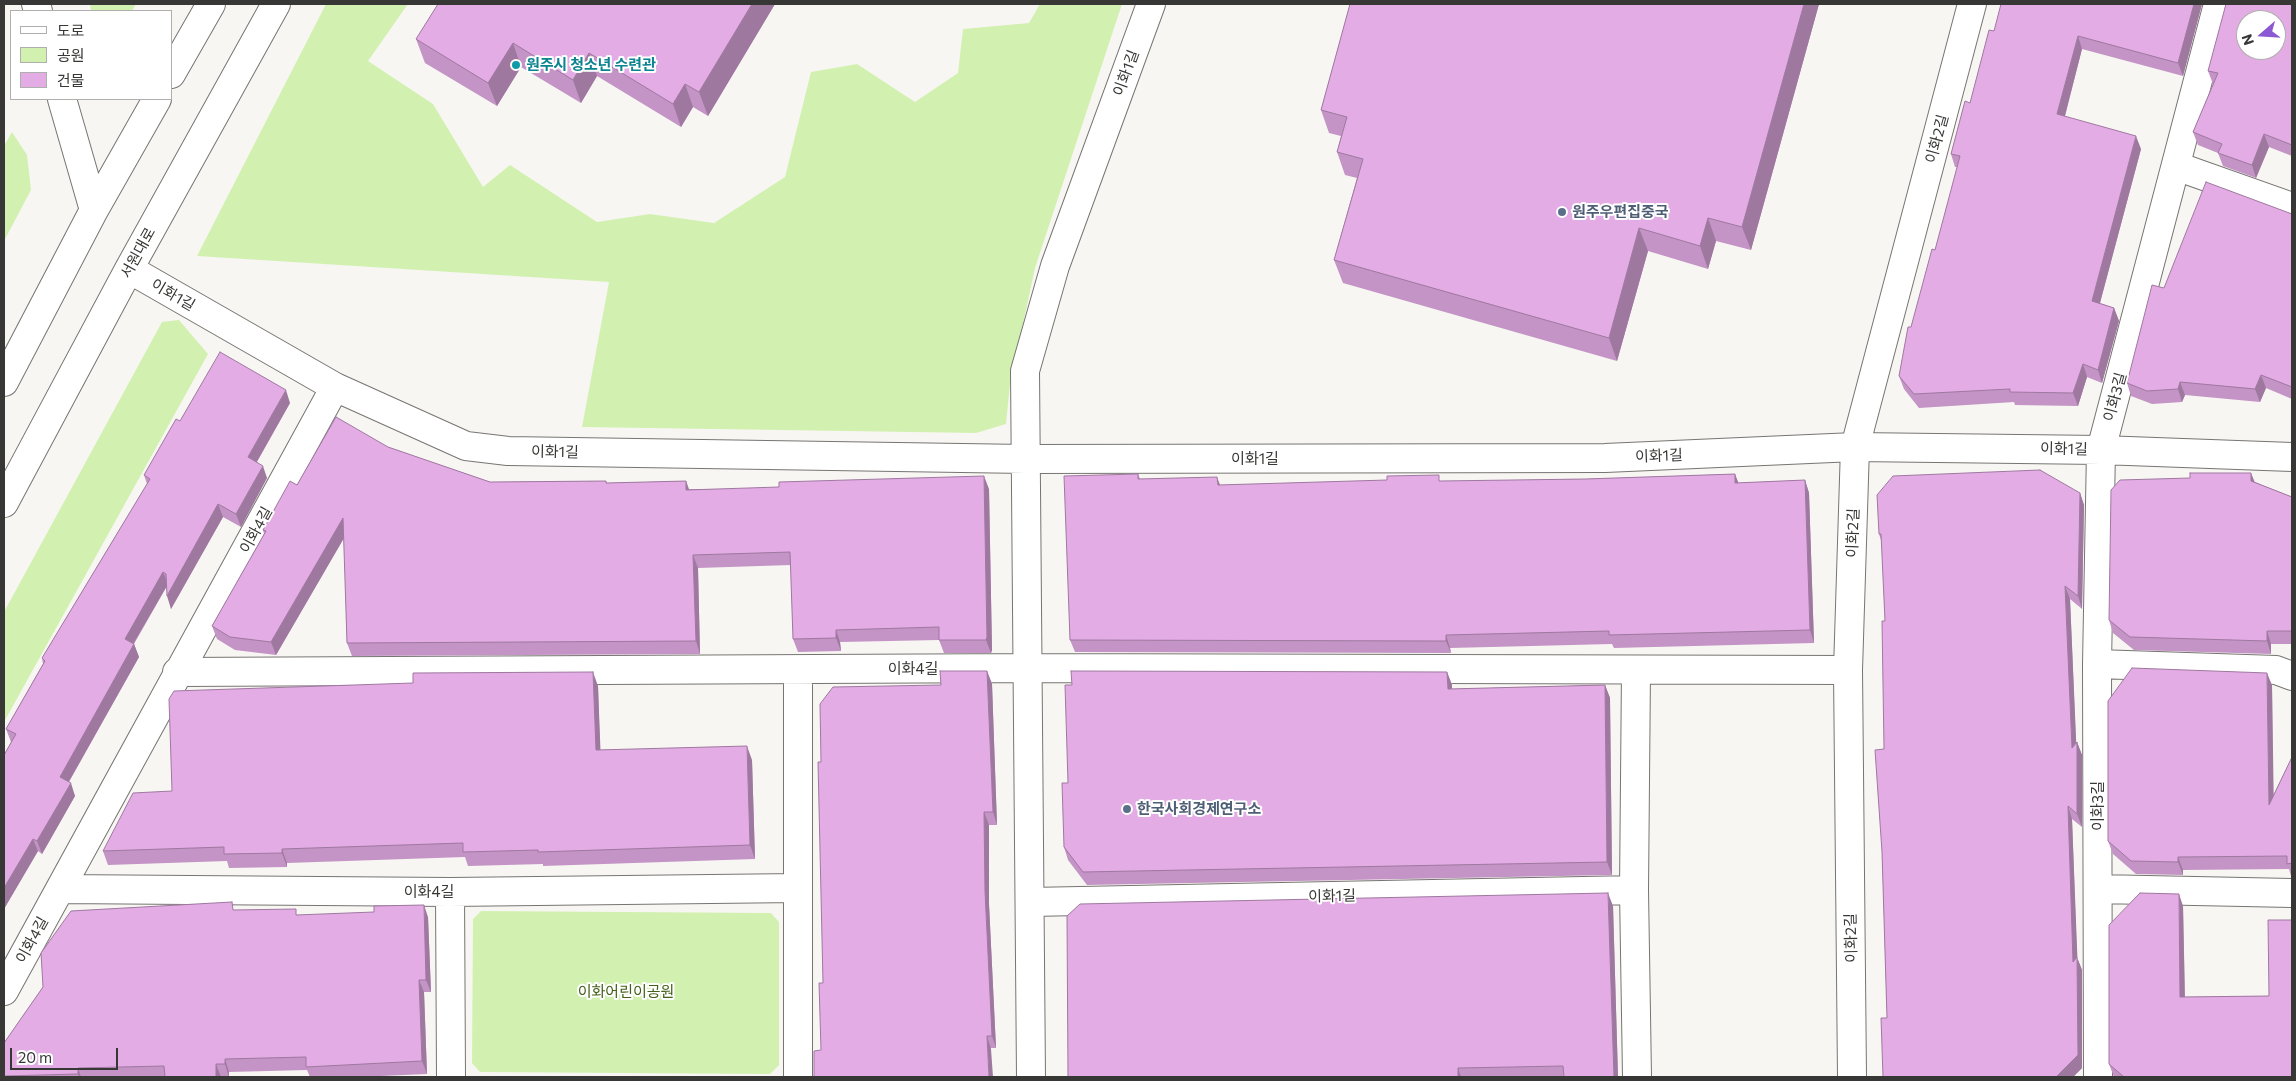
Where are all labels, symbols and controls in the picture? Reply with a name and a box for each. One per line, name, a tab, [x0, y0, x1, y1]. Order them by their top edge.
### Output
legend	[10, 10, 172, 100]
north arrow	[2236, 10, 2286, 60]
text: 도로	[57, 21, 85, 39]
text: N	[2238, 32, 2257, 47]
text: 공원	[57, 46, 85, 64]
street label: 이화1길	[1109, 47, 1143, 99]
place label: 원주시 청소년 수련관	[526, 56, 656, 74]
marker: 원주시 청소년 수련관	[510, 59, 522, 71]
text: 건물	[57, 71, 85, 89]
street label: 이화2길	[1922, 113, 1952, 165]
place label: 원주우편집중국	[1572, 203, 1669, 221]
marker: 원주우편집중국	[1556, 206, 1568, 218]
street label: 서원대로	[117, 224, 159, 282]
street label: 이화1길	[148, 275, 198, 315]
street label: 이화3길	[2100, 371, 2130, 423]
street label: 이화1길	[2040, 440, 2088, 458]
street label: 이화1길	[531, 443, 579, 461]
street label: 이화1길	[1635, 446, 1683, 466]
street label: 이화1길	[1231, 450, 1279, 468]
street label: 이화4길	[236, 504, 276, 556]
street label: 이화2길	[1843, 508, 1863, 558]
street label: 이화4길	[888, 660, 938, 678]
street label: 이화3길	[2089, 781, 2107, 831]
place label: 한국사회경제연구소	[1137, 800, 1261, 818]
marker: 한국사회경제연구소	[1121, 803, 1133, 815]
street label: 이화4길	[404, 883, 454, 901]
street label: 이화1길	[1308, 887, 1356, 905]
street label: 이화2길	[1842, 913, 1860, 963]
street label: 이화4길	[12, 914, 52, 966]
park label: 이화어린이공원	[578, 983, 674, 1001]
scale bar	[12, 1038, 120, 1070]
text: 20 m	[18, 1048, 52, 1066]

